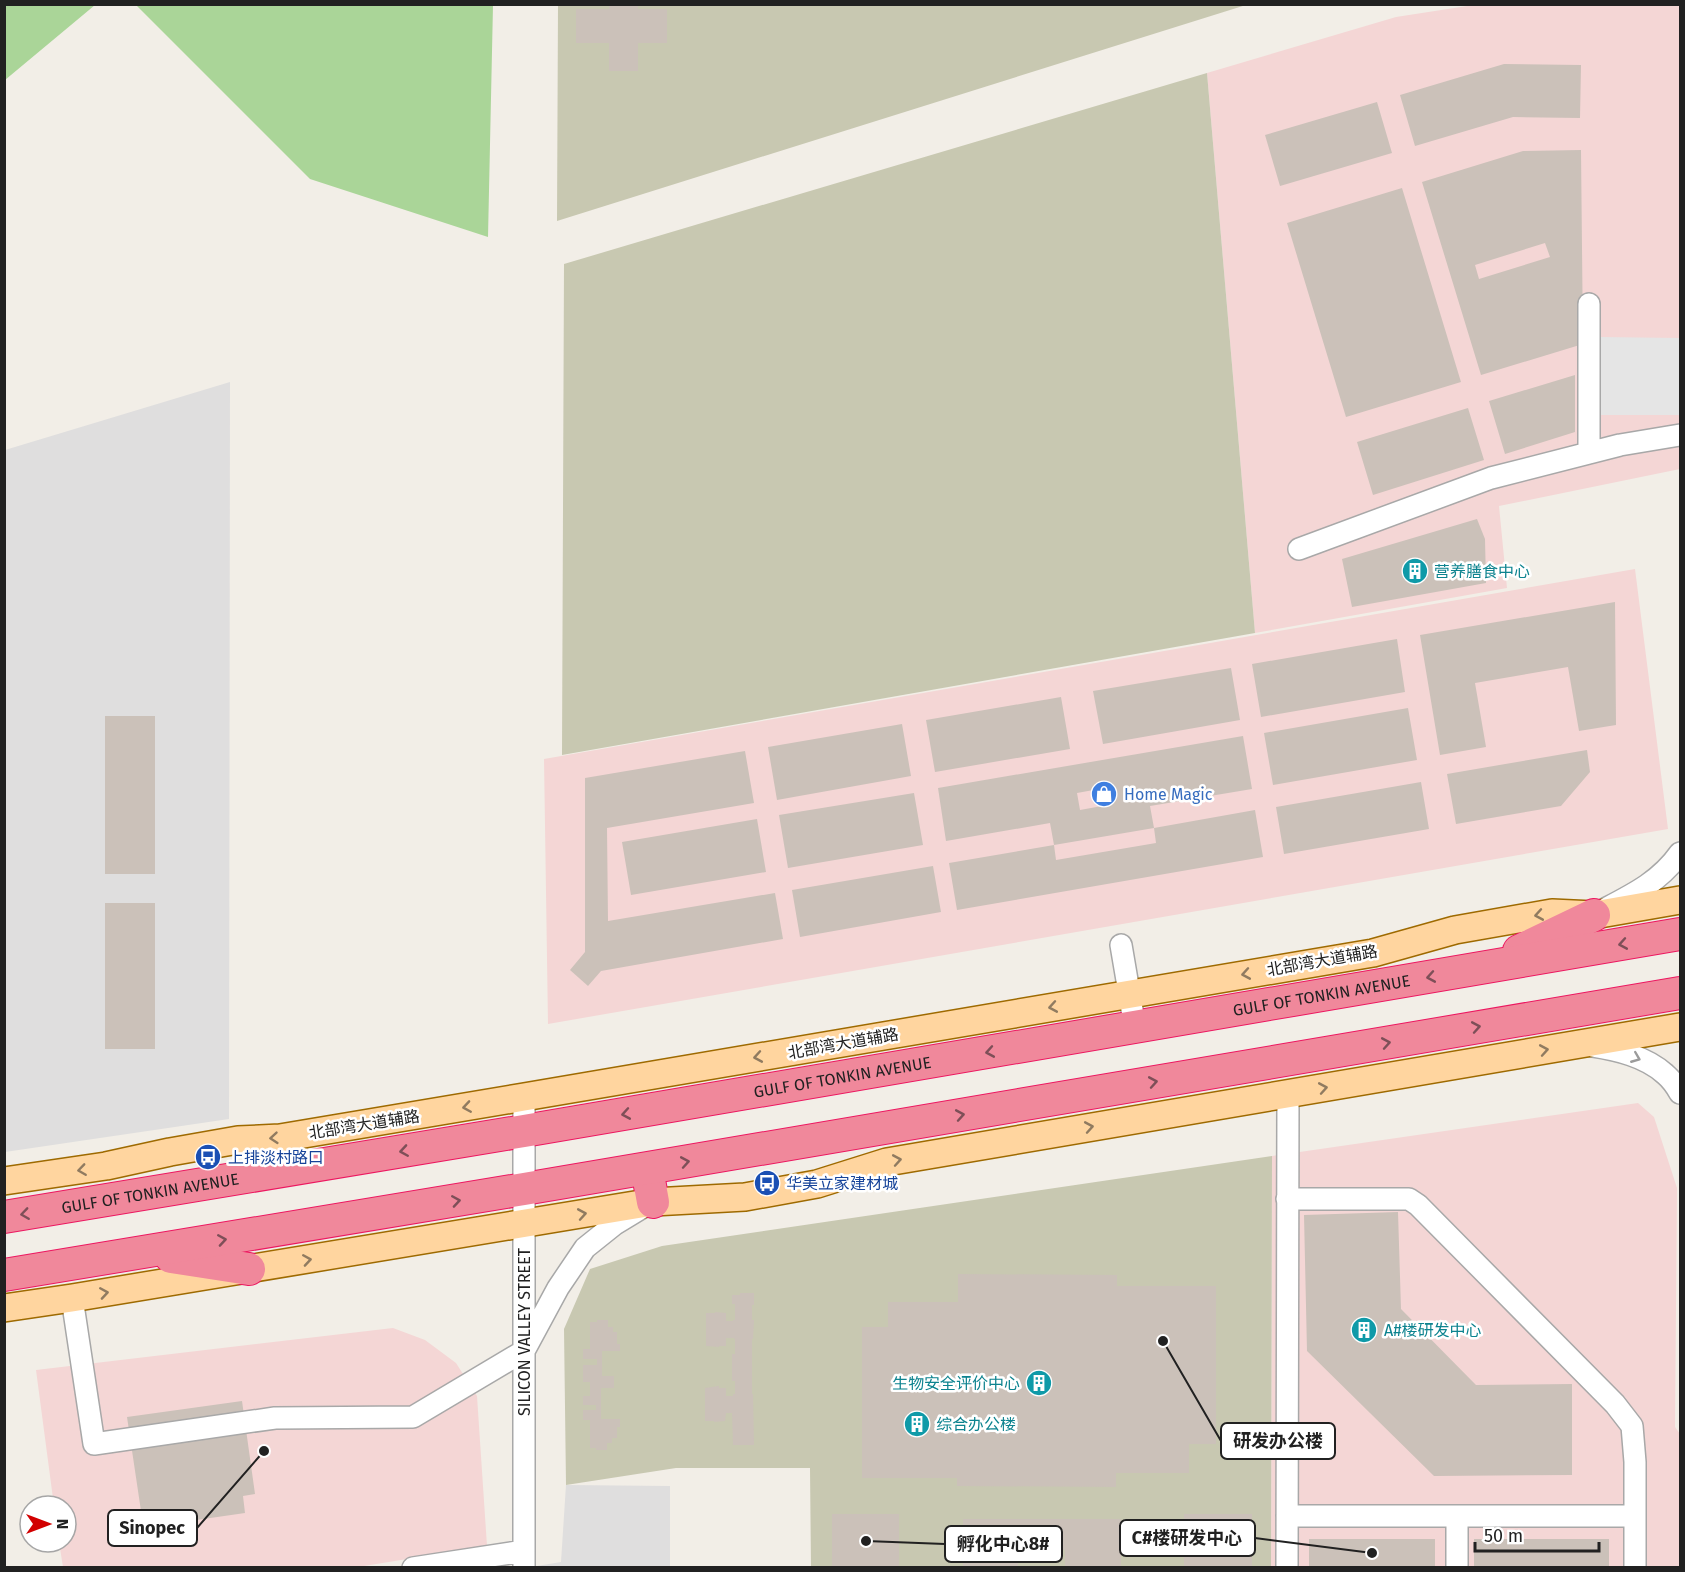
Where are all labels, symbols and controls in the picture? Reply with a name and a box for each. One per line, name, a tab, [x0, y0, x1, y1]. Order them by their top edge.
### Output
building icon: 营养膳食中心	[1400, 556, 1430, 586]
place label: 营养膳食中心	[1434, 562, 1530, 581]
shop icon: Home Magic	[1089, 779, 1119, 809]
place label: Home Magic	[1124, 785, 1213, 804]
one-way arrow	[1535, 908, 1545, 921]
one-way arrow	[1618, 937, 1628, 950]
street label: 北部湾大道辅路	[1265, 941, 1379, 980]
one-way arrow	[1241, 967, 1251, 980]
one-way arrow	[1426, 970, 1436, 983]
street label: GULF OF TONKIN AVENUE	[1231, 971, 1412, 1020]
one-way arrow	[1049, 1000, 1059, 1013]
one-way arrow	[1472, 1022, 1481, 1034]
street label: 北部湾大道辅路	[786, 1024, 900, 1063]
one-way arrow	[1382, 1037, 1391, 1049]
one-way arrow	[1538, 1044, 1548, 1057]
one-way arrow	[985, 1045, 995, 1058]
one-way arrow	[753, 1051, 762, 1063]
one-way arrow	[1629, 1051, 1640, 1063]
street label: GULF OF TONKIN AVENUE	[752, 1053, 933, 1102]
one-way arrow	[1148, 1077, 1157, 1089]
one-way arrow	[1318, 1082, 1327, 1094]
one-way arrow	[462, 1100, 471, 1112]
street label: 北部湾大道辅路	[307, 1106, 421, 1143]
one-way arrow	[622, 1107, 632, 1120]
one-way arrow	[955, 1109, 965, 1122]
one-way arrow	[1084, 1122, 1094, 1134]
one-way arrow	[269, 1131, 279, 1144]
bus stop icon: 上排淡村路口	[193, 1142, 223, 1172]
one-way arrow	[400, 1145, 409, 1157]
place label: 上排淡村路口	[228, 1148, 324, 1167]
one-way arrow	[892, 1154, 902, 1167]
one-way arrow	[680, 1156, 690, 1169]
one-way arrow	[77, 1163, 87, 1175]
bus stop icon: 华美立家建材城	[752, 1168, 782, 1198]
street label: GULF OF TONKIN AVENUE	[60, 1169, 240, 1217]
place label: 华美立家建材城	[786, 1174, 898, 1193]
one-way arrow	[451, 1195, 460, 1207]
one-way arrow	[21, 1207, 30, 1219]
one-way arrow	[577, 1208, 587, 1221]
one-way arrow	[217, 1234, 226, 1246]
street label: SILICON VALLEY STREET	[515, 1247, 534, 1416]
one-way arrow	[302, 1254, 312, 1266]
one-way arrow	[99, 1287, 109, 1300]
building icon: A#楼研发中心	[1349, 1315, 1379, 1345]
place label: A#楼研发中心	[1384, 1321, 1481, 1340]
building icon: 生物安全评价中心	[1024, 1368, 1054, 1398]
place label: 生物安全评价中心	[892, 1374, 1020, 1393]
building icon: 综合办公楼	[902, 1409, 932, 1439]
place label: 综合办公楼	[936, 1415, 1016, 1434]
callout: 研发办公楼	[1221, 1423, 1335, 1459]
text: 研发办公楼	[1233, 1430, 1323, 1452]
north arrow	[18, 1494, 78, 1554]
callout: Sinopec	[108, 1510, 197, 1546]
scale bar	[1475, 1515, 1600, 1553]
text: Sinopec	[119, 1517, 185, 1539]
text: N	[53, 1519, 72, 1529]
callout: C#楼研发中心	[1120, 1520, 1255, 1556]
text: 50 m	[1484, 1525, 1523, 1547]
callout: 孵化中心8#	[945, 1526, 1062, 1562]
text: C#楼研发中心	[1132, 1527, 1242, 1549]
text: 孵化中心8#	[957, 1533, 1049, 1555]

